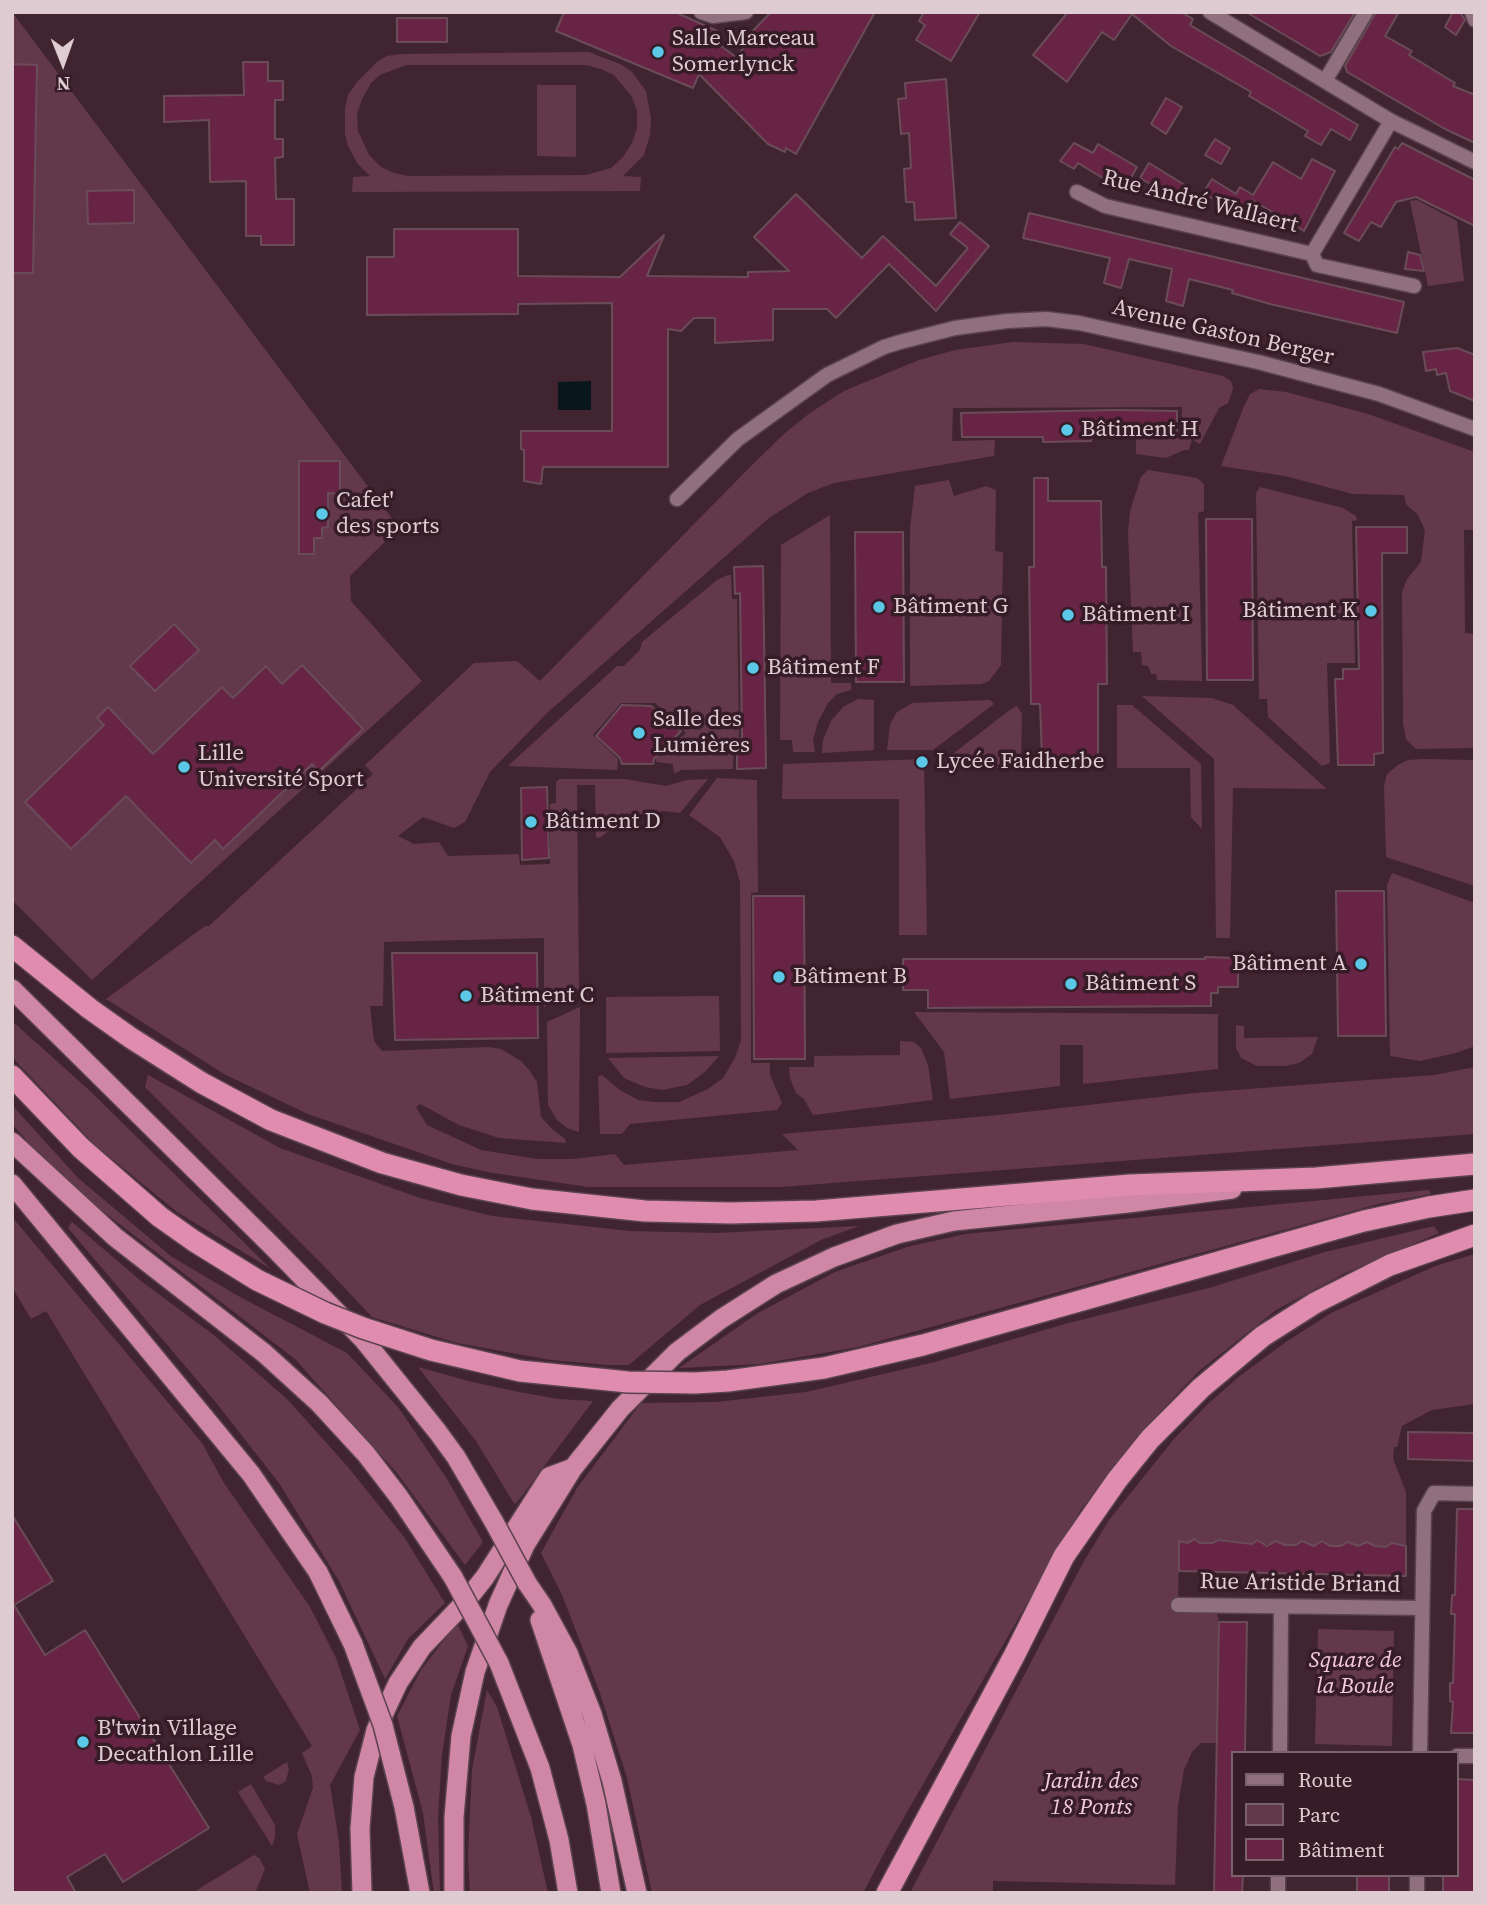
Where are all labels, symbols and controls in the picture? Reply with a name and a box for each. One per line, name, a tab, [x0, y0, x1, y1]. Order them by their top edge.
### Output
place label: Salle Marceau Somerlynck	[672, 25, 815, 79]
north arrow	[28, 28, 98, 98]
marker: Salle Marceau Somerlynck	[650, 44, 666, 60]
text: N	[56, 71, 71, 97]
street label: Rue André Wallaert	[1099, 164, 1301, 240]
street label: Avenue Gaston Berger	[1110, 294, 1336, 372]
place label: Bâtiment H	[1081, 416, 1199, 444]
marker: Bâtiment H	[1059, 422, 1075, 438]
place label: Cafet' des sports	[336, 487, 440, 541]
marker: Cafet' des sports	[314, 506, 330, 522]
place label: Bâtiment G	[893, 593, 1008, 621]
place label: Bâtiment K	[1242, 597, 1357, 625]
marker: Bâtiment G	[871, 599, 887, 615]
place label: Bâtiment I	[1082, 601, 1190, 629]
marker: Bâtiment K	[1363, 603, 1379, 619]
marker: Bâtiment I	[1060, 607, 1076, 623]
place label: Bâtiment F	[767, 654, 880, 682]
marker: Bâtiment F	[745, 660, 761, 676]
place label: Salle des Lumières	[653, 706, 750, 760]
marker: Salle des Lumières	[631, 725, 647, 741]
place label: Lille Université Sport	[198, 740, 363, 794]
place label: Lycée Faidherbe	[936, 748, 1104, 776]
marker: Lycée Faidherbe	[914, 754, 930, 770]
marker: Lille Université Sport	[176, 759, 192, 775]
place label: Bâtiment D	[545, 808, 661, 836]
marker: Bâtiment D	[523, 814, 539, 830]
place label: Bâtiment A	[1232, 950, 1347, 978]
marker: Bâtiment A	[1353, 956, 1369, 972]
place label: Bâtiment B	[793, 963, 907, 991]
marker: Bâtiment B	[771, 969, 787, 985]
place label: Bâtiment S	[1085, 970, 1196, 998]
marker: Bâtiment S	[1063, 976, 1079, 992]
place label: Bâtiment C	[480, 982, 594, 1010]
marker: Bâtiment C	[458, 988, 474, 1004]
street label: Rue Aristide Briand	[1199, 1568, 1401, 1600]
park label: Square de la Boule	[1309, 1647, 1401, 1701]
place label: B'twin Village Decathlon Lille	[97, 1715, 254, 1769]
marker: B'twin Village Decathlon Lille	[75, 1734, 91, 1750]
legend	[1232, 1751, 1459, 1877]
text: Route	[1298, 1765, 1353, 1794]
park label: Jardin des 18 Ponts	[1044, 1768, 1138, 1822]
text: Parc	[1298, 1800, 1340, 1829]
text: Bâtiment	[1298, 1835, 1384, 1864]

